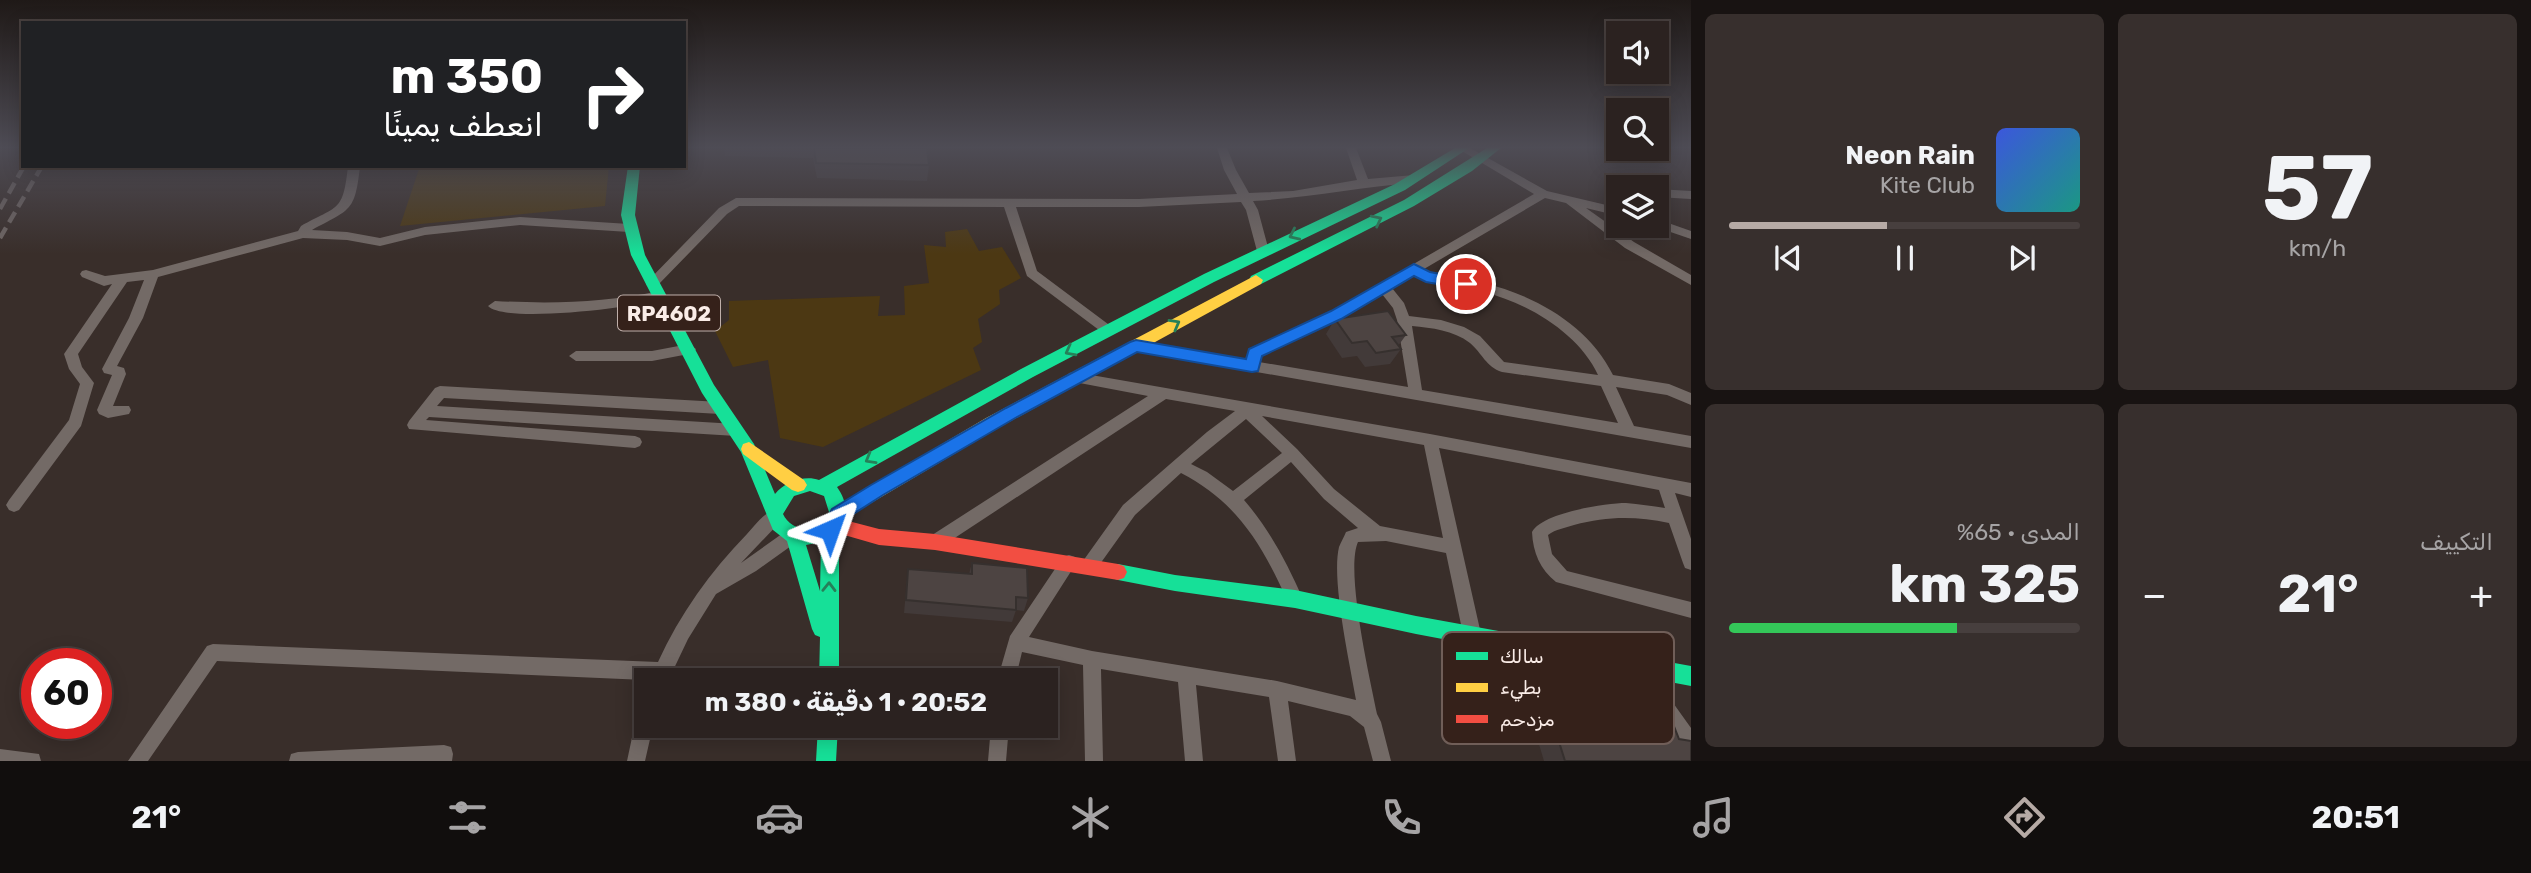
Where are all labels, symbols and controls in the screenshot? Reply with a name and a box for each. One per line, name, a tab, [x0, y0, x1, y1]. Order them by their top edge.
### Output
map controls	[1606, 21, 1669, 238]
button: sound	[1606, 21, 1669, 84]
text: 350 m	[390, 47, 543, 105]
icon: right	[567, 49, 658, 140]
button: search	[1606, 98, 1669, 161]
text: انعطف يمينًا	[383, 106, 543, 144]
text: 57	[2262, 134, 2373, 242]
text: Neon Rain	[1845, 140, 1975, 171]
text: Kite Club	[1880, 171, 1975, 199]
button: layers	[1606, 175, 1669, 238]
one-way arrow	[1370, 215, 1382, 229]
one-way arrow	[1289, 227, 1301, 241]
text: km/h	[2289, 234, 2346, 262]
icon: previous	[1769, 239, 1807, 277]
icon: pause	[1886, 239, 1924, 277]
icon: next	[2003, 239, 2041, 277]
pin	[1436, 254, 1496, 314]
icon: arrive	[1447, 265, 1485, 303]
road number: RP4602	[618, 296, 720, 330]
one-way arrow	[1167, 319, 1180, 333]
one-way arrow	[1065, 342, 1077, 356]
one-way arrow	[865, 451, 877, 464]
position arrow	[793, 493, 867, 567]
text: المدى · 65%	[1957, 518, 2080, 546]
text: التكييف	[2420, 528, 2493, 556]
text: 325 km	[1889, 553, 2080, 615]
text: 21°	[2278, 563, 2359, 625]
text: −	[2142, 572, 2167, 618]
text: +	[2469, 572, 2493, 618]
one-way arrow	[821, 582, 836, 593]
legend	[1442, 632, 1674, 744]
text: سالك	[1500, 645, 1544, 668]
speed limit sign: 60	[21, 648, 112, 739]
text: بطيء	[1500, 676, 1542, 702]
text: 20:52 · 1 دقيقة · 380 m	[705, 687, 987, 718]
text: مزدحم	[1500, 708, 1555, 732]
icon: filters	[443, 793, 492, 842]
icon: car	[755, 793, 804, 842]
icon: climate	[1066, 793, 1115, 842]
icon: phone	[1377, 793, 1426, 842]
icon: music	[1689, 793, 1738, 842]
icon: directions	[2000, 793, 2049, 842]
text: 21°	[131, 798, 181, 836]
text: 20:51	[2312, 798, 2400, 836]

